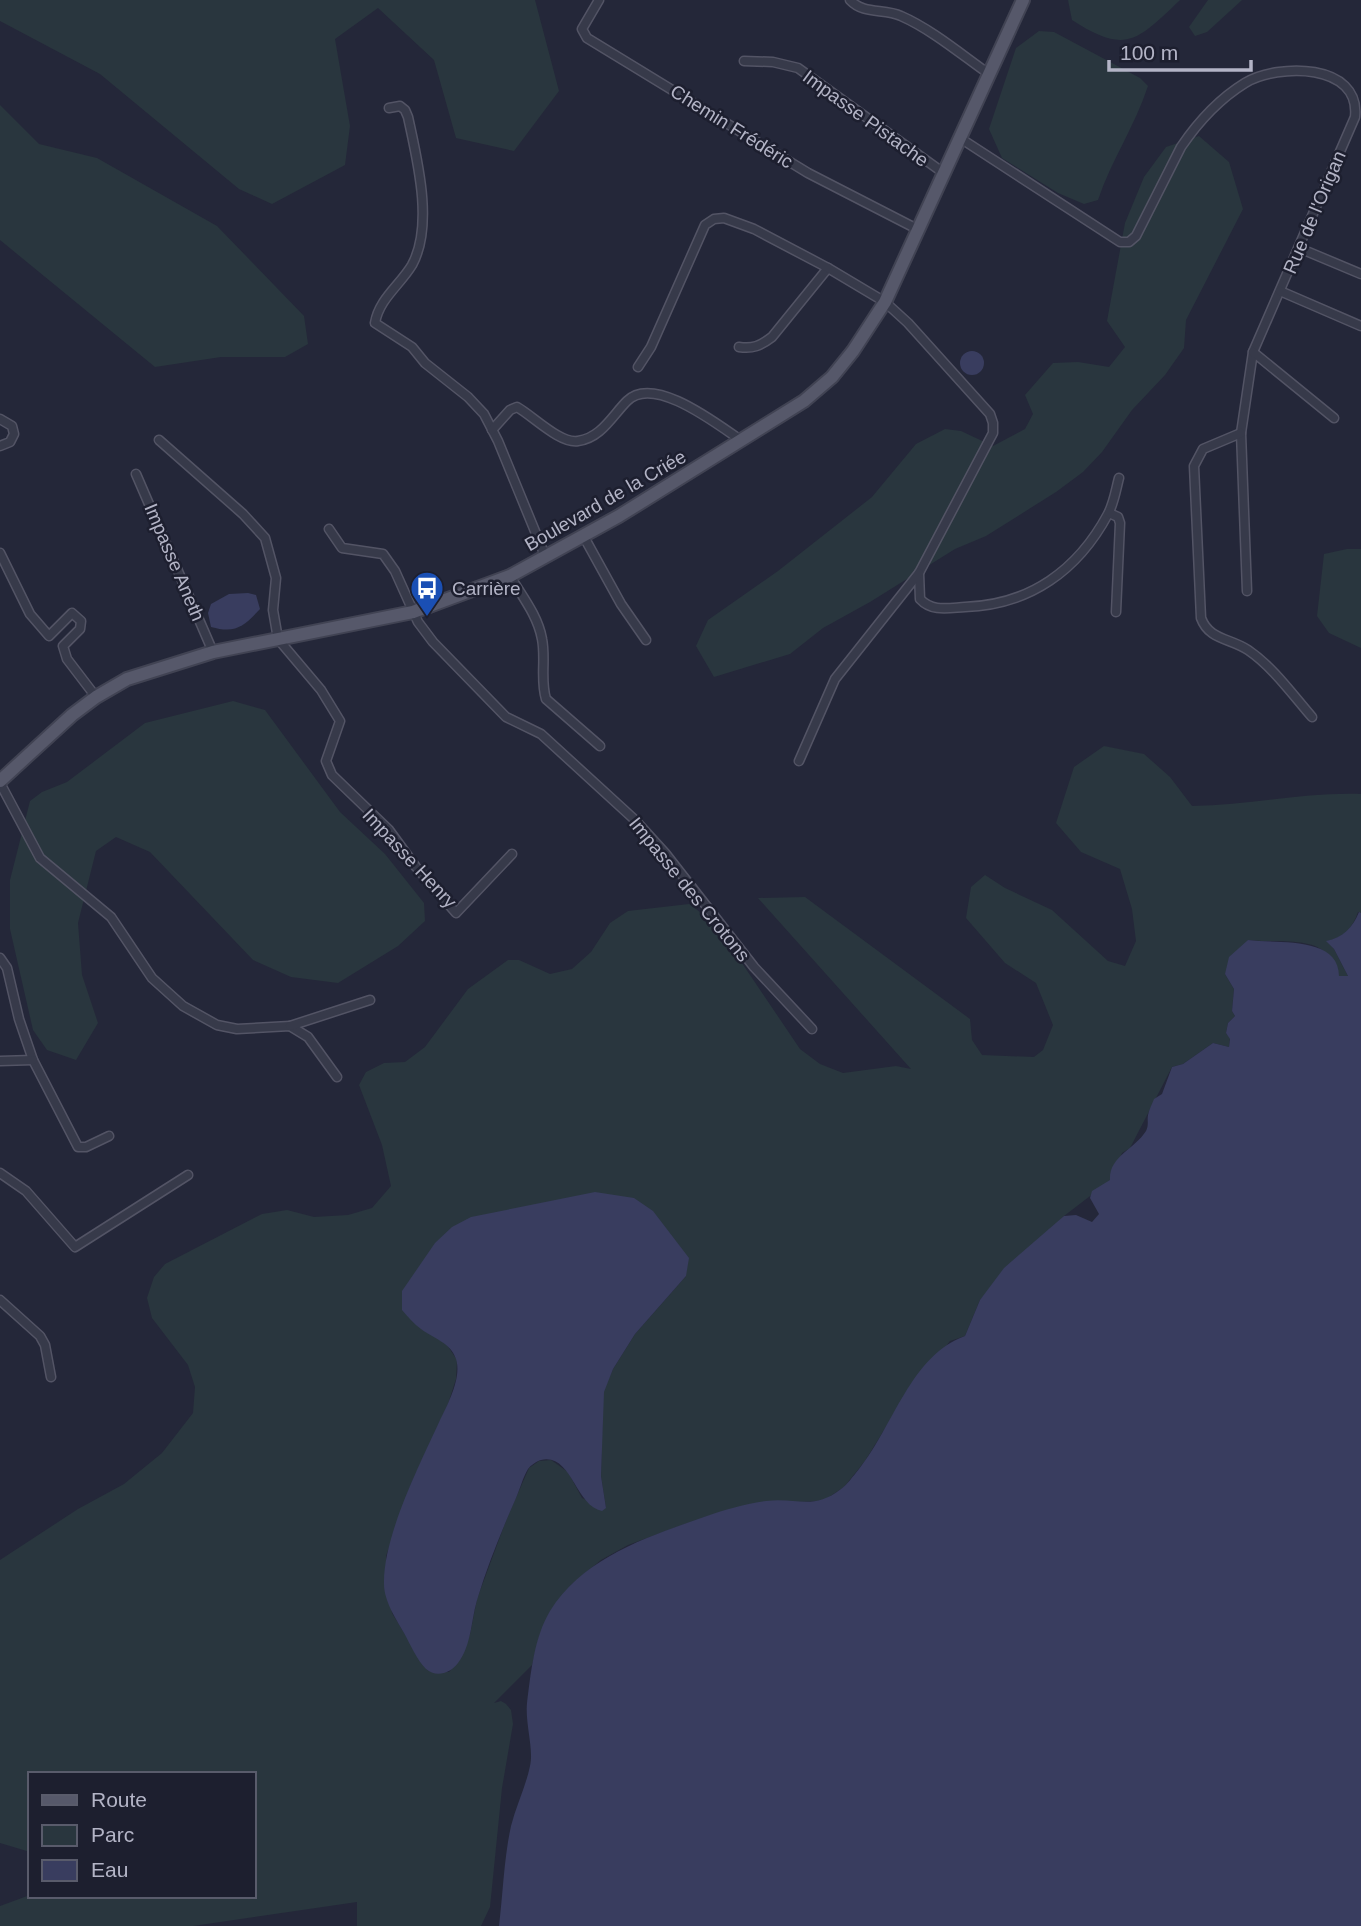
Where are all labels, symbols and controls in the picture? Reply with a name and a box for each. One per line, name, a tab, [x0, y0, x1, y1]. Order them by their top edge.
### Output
scale bar	[1109, 28, 1251, 72]
text: 100 m	[1120, 41, 1178, 64]
street label: Impasse Pistache	[799, 66, 933, 171]
street label: Chemin Frédéric	[667, 80, 797, 173]
street label: Rue de l'Origan	[1279, 148, 1350, 277]
street label: Boulevard de la Criée	[521, 446, 690, 555]
street label: Impasse Aneth	[140, 500, 209, 624]
bus stop icon: Carrière	[408, 569, 446, 618]
place label: Carrière	[452, 578, 521, 599]
street label: Impasse Henry	[358, 804, 461, 913]
street label: Impasse des Crotons	[625, 813, 754, 966]
legend	[28, 1772, 256, 1898]
text: Route	[91, 1788, 147, 1811]
text: Parc	[91, 1823, 134, 1846]
text: Eau	[91, 1858, 128, 1881]

